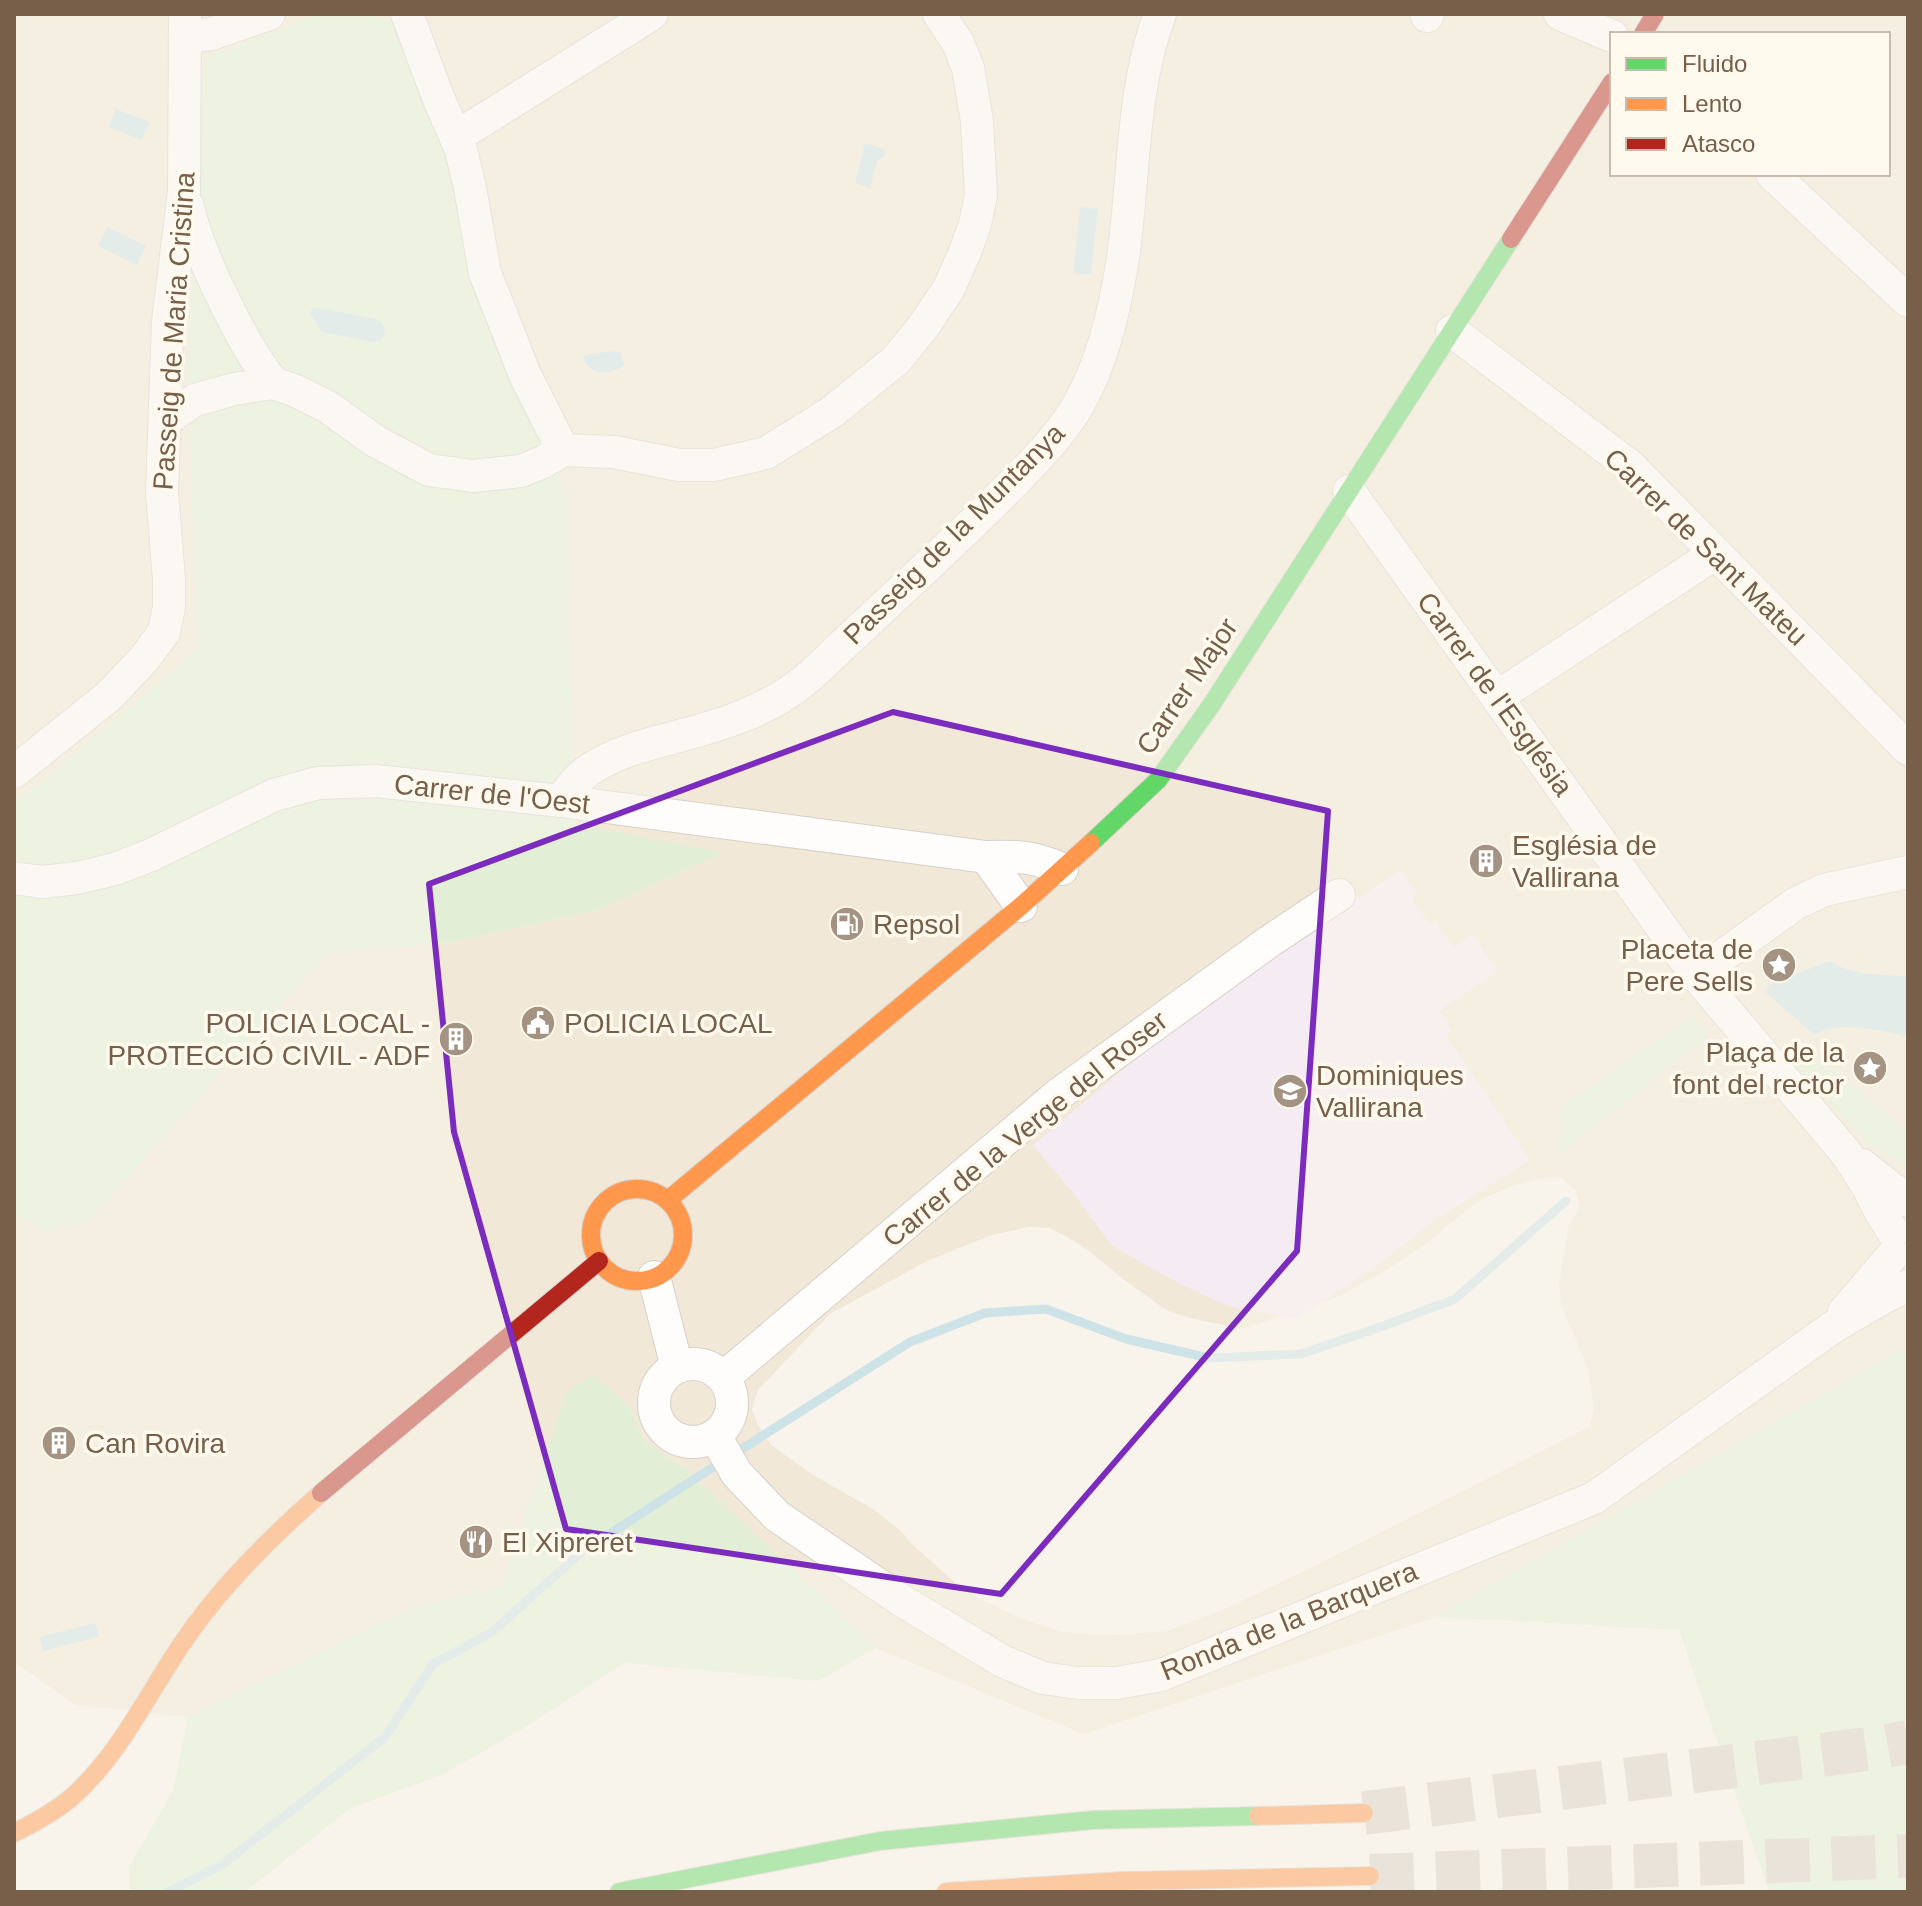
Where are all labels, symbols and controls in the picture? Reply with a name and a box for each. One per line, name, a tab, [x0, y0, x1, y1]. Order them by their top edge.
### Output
legend	[1610, 32, 1890, 176]
text: Fluido	[1682, 50, 1747, 77]
text: Lento	[1682, 90, 1742, 117]
text: Atasco	[1682, 130, 1755, 157]
street label: Passeig de Maria Cristina	[147, 170, 201, 491]
street label: Passeig de la Muntanya	[837, 417, 1071, 651]
street label: Carrer de Sant Mateu	[1598, 442, 1814, 652]
street label: Carrer de l'Església	[1411, 586, 1579, 802]
street label: Carrer Major	[1130, 612, 1244, 760]
street label: Carrer de l'Oest	[393, 768, 592, 820]
place label: Església de Vallirana	[1512, 830, 1657, 893]
building icon: Església de Vallirana	[1467, 842, 1505, 880]
fuel station icon: Repsol	[828, 905, 866, 943]
place label: Repsol	[873, 909, 960, 940]
place label: Placeta de Pere Sells	[1621, 934, 1753, 997]
place icon: Placeta de Pere Sells	[1760, 946, 1798, 984]
public building icon: POLICIA LOCAL	[519, 1004, 557, 1042]
street label: Carrer de la Verge del Roser	[877, 1005, 1173, 1253]
place label: POLICIA LOCAL - PROTECCIÓ CIVIL - ADF	[107, 1008, 430, 1071]
place label: POLICIA LOCAL	[564, 1008, 773, 1039]
building icon: POLICIA LOCAL - PROTECCIÓ CIVIL - ADF	[437, 1020, 475, 1058]
place label: Plaça de la font del rector	[1673, 1037, 1844, 1100]
place icon: Plaça de la font del rector	[1851, 1049, 1889, 1087]
place label: Dominiques Vallirana	[1316, 1060, 1464, 1123]
school or university icon: Dominiques Vallirana	[1271, 1072, 1309, 1110]
building icon: Can Rovira	[40, 1424, 78, 1462]
place label: Can Rovira	[85, 1428, 225, 1459]
restaurant icon: El Xipreret	[457, 1523, 495, 1561]
place label: El Xipreret	[502, 1527, 633, 1558]
street label: Ronda de la Barquera	[1156, 1555, 1422, 1687]

